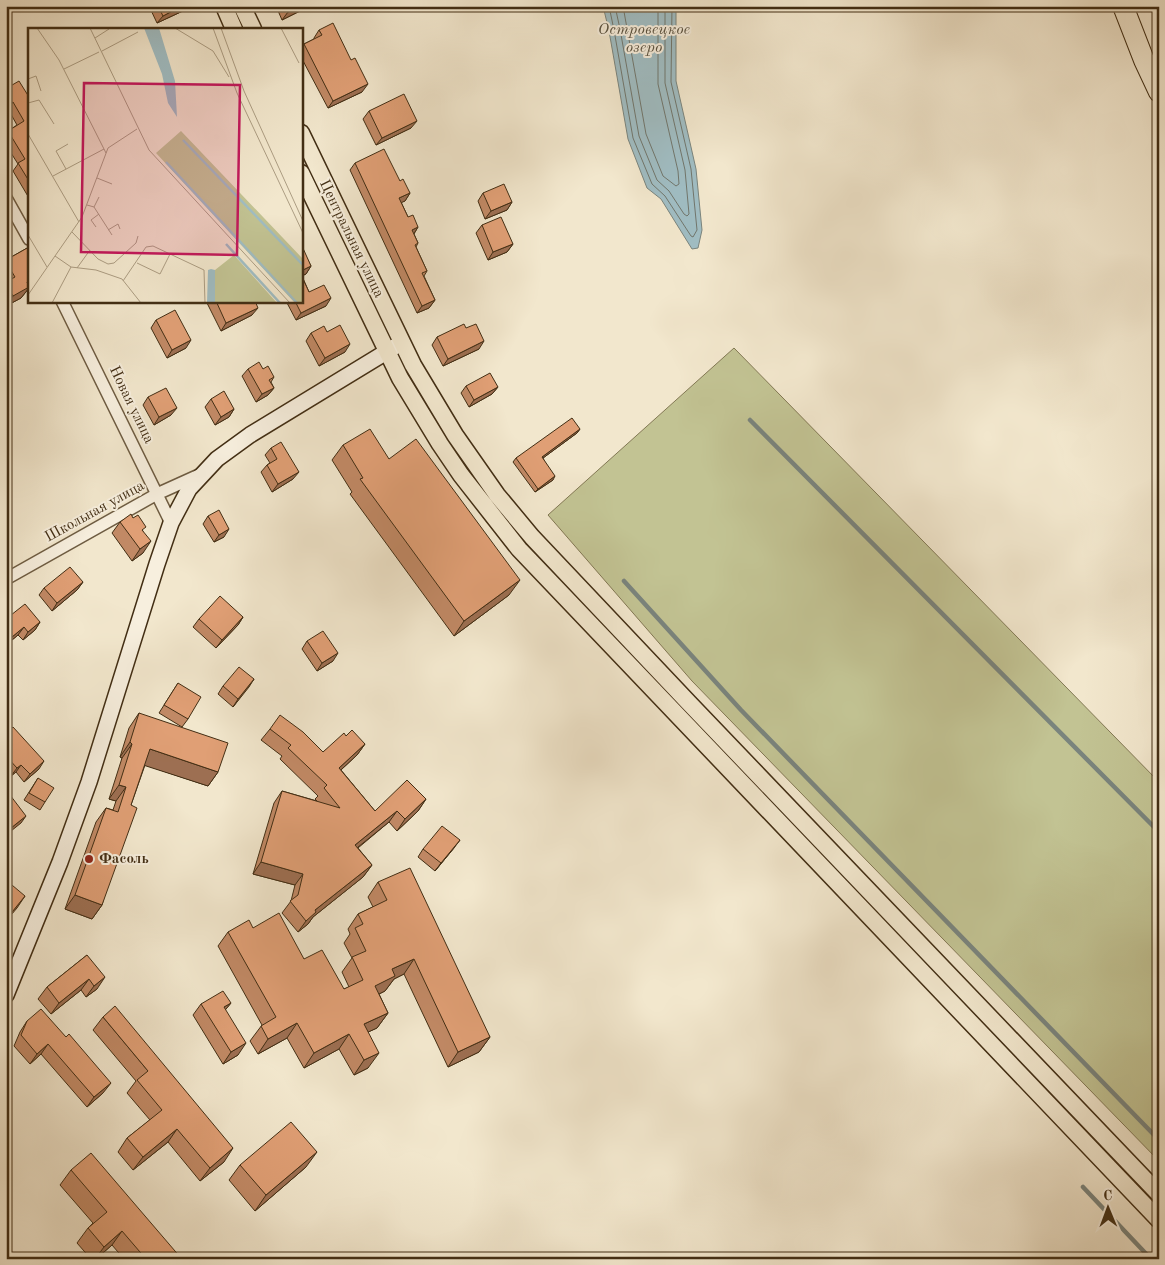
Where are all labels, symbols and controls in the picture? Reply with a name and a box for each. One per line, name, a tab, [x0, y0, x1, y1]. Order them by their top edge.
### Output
water label: Островецкое озеро	[598, 22, 691, 56]
inset map	[28, 28, 302, 302]
street label: Центральная улица	[316, 178, 386, 301]
street label: Новая улица	[106, 364, 156, 447]
street label: Школьная улица	[43, 478, 148, 546]
place label: Фасоль	[99, 852, 149, 867]
marker: Фасоль	[83, 853, 95, 865]
north arrow	[1082, 1182, 1132, 1232]
text: С	[1103, 1189, 1113, 1203]

